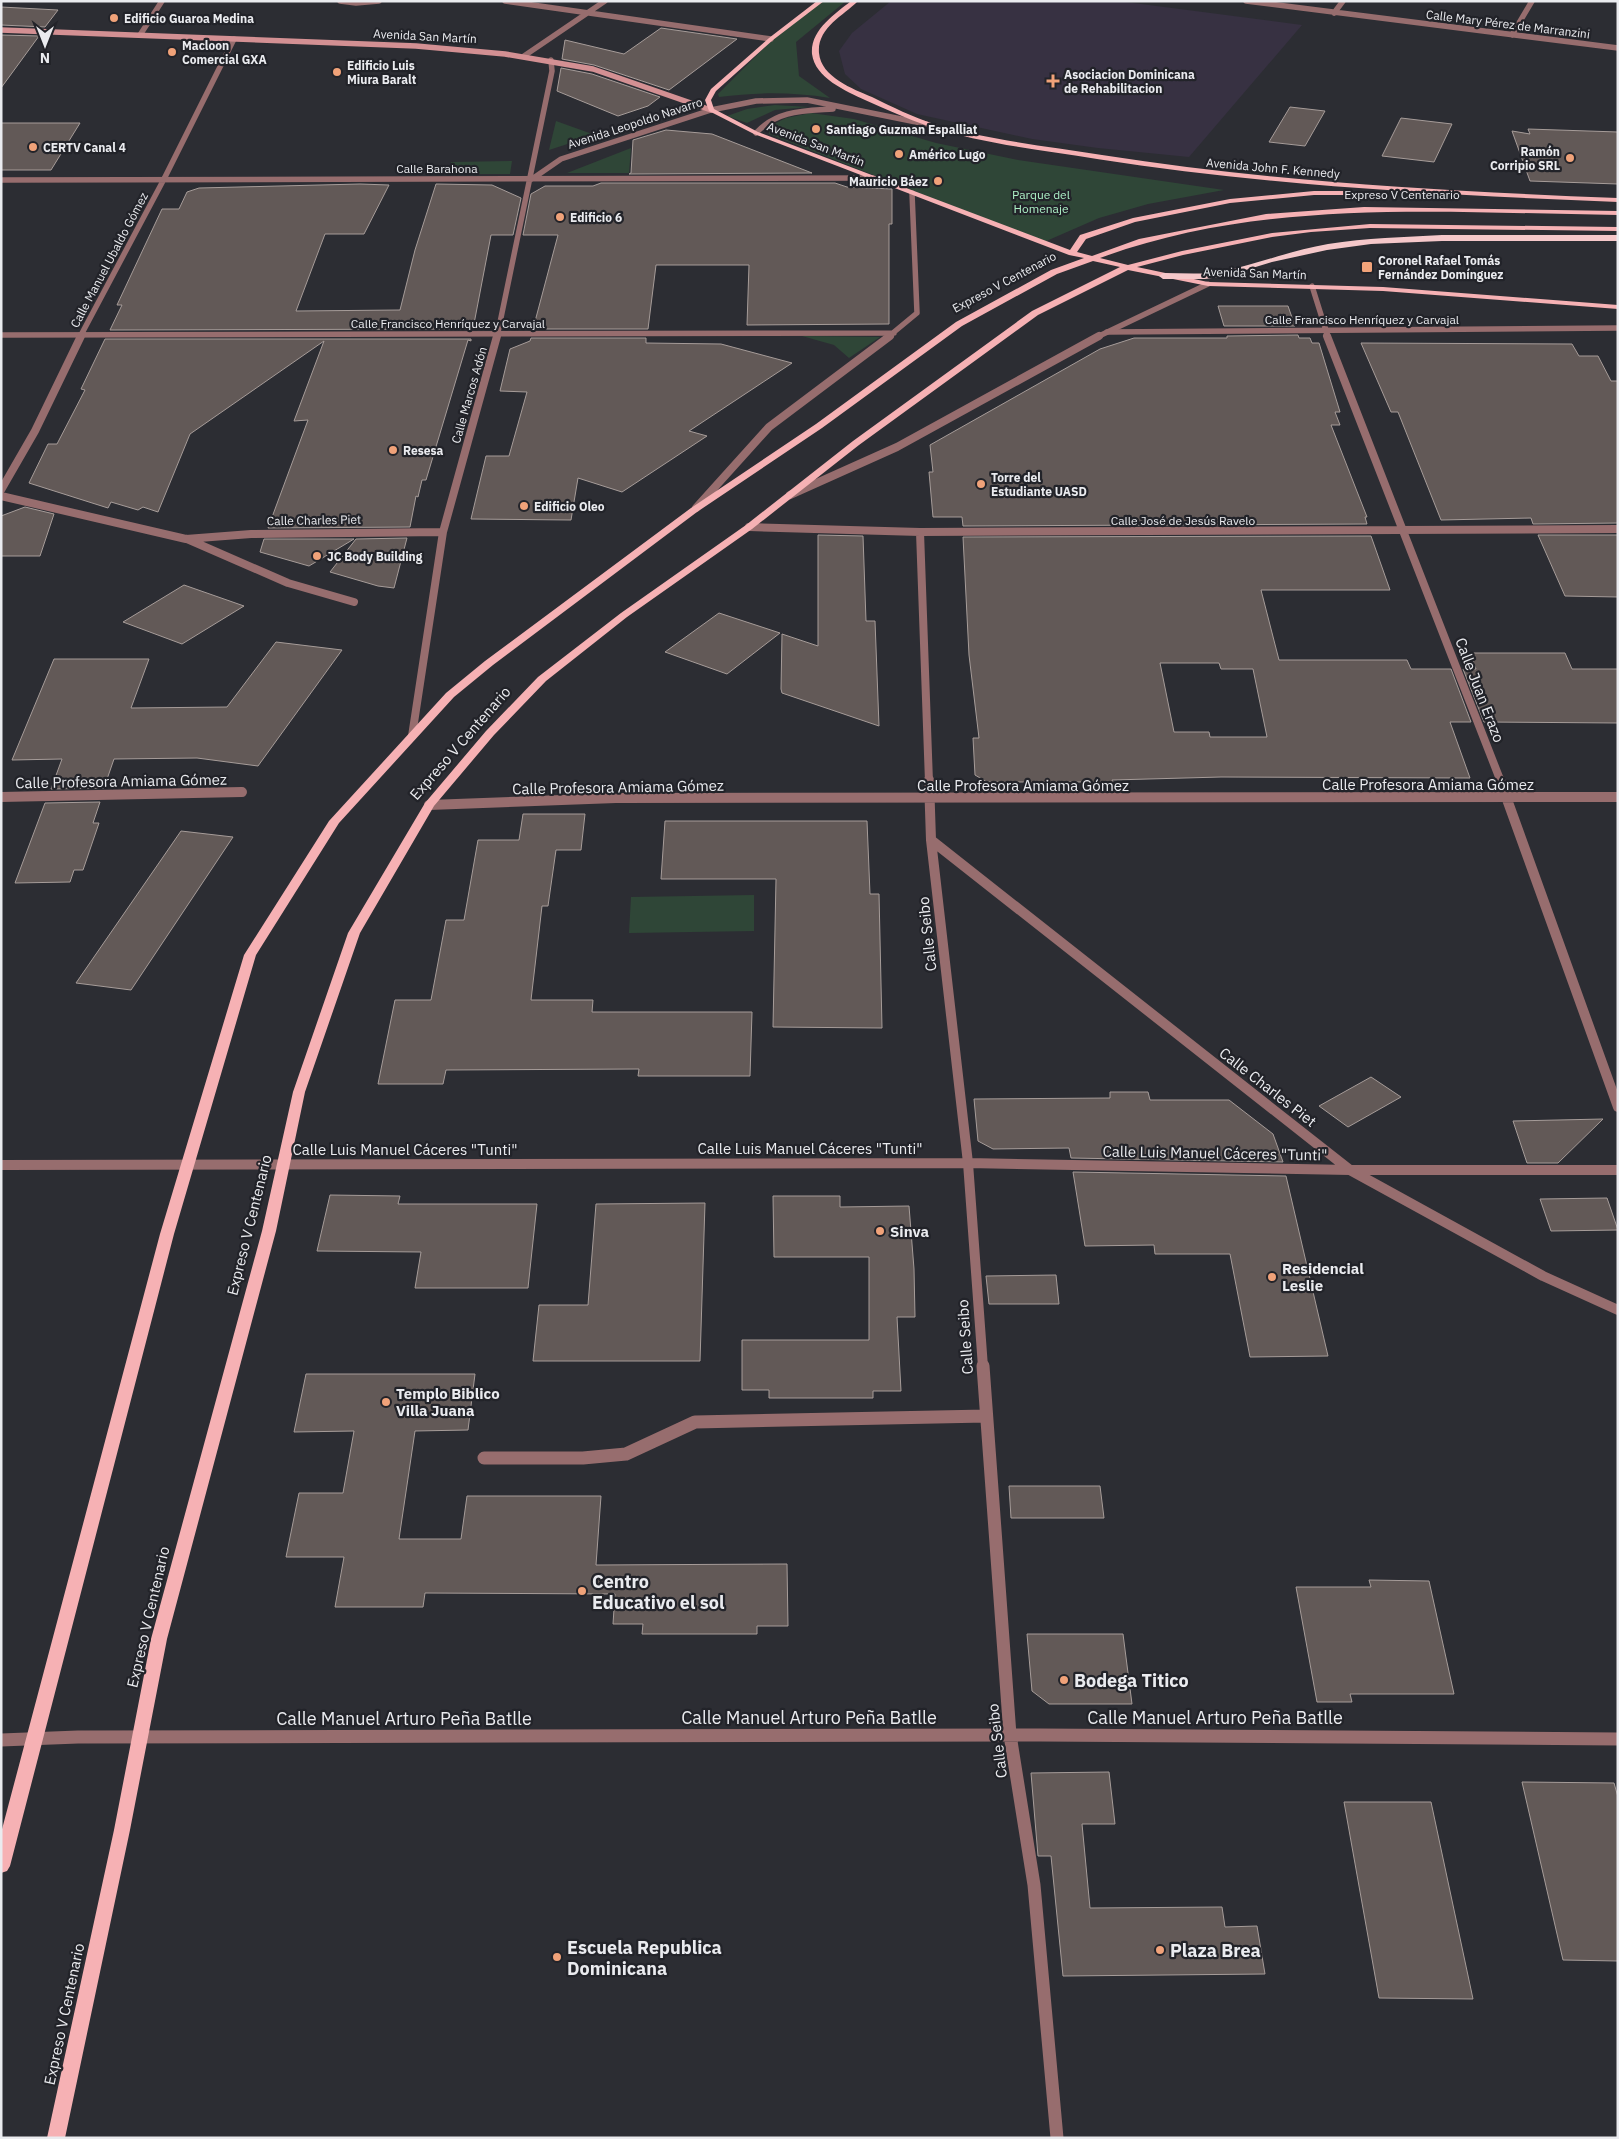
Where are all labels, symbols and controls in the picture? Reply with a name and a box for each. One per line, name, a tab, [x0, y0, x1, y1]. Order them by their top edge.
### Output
street label: Calle Mary Pérez de Marranzini	[1425, 6, 1591, 42]
place label: Edificio Guaroa Medina	[124, 11, 254, 26]
marker: Edificio Guaroa Medina	[108, 12, 120, 24]
north arrow	[20, 20, 70, 70]
street label: Avenida San Martín	[373, 26, 477, 46]
place label: Macloon Comercial GXA	[182, 38, 267, 67]
marker: Macloon Comercial GXA	[166, 46, 178, 58]
text: N	[40, 49, 50, 67]
place label: Edificio Luis Miura Baralt	[347, 58, 417, 87]
marker: Edificio Luis Miura Baralt	[331, 66, 343, 78]
place label: Asociacion Dominicana de Rehabilitacion	[1064, 67, 1195, 96]
marker: Asociacion Dominicana de Rehabilitacion	[1046, 74, 1060, 88]
street label: Avenida Leopoldo Navarro	[566, 94, 705, 152]
street label: Avenida San Martín	[765, 118, 867, 170]
place label: Santiago Guzman Espalliat	[826, 122, 978, 137]
marker: Santiago Guzman Espalliat	[810, 123, 822, 135]
place label: CERTV Canal 4	[43, 140, 126, 155]
marker: CERTV Canal 4	[27, 141, 39, 153]
place label: Ramón Corripio SRL	[1490, 144, 1560, 173]
place label: Américo Lugo	[909, 147, 986, 162]
marker: Américo Lugo	[893, 148, 905, 160]
marker: Ramón Corripio SRL	[1564, 152, 1576, 164]
street label: Avenida John F. Kennedy	[1206, 155, 1340, 181]
street label: Calle Barahona	[396, 161, 478, 176]
place label: Mauricio Báez	[849, 174, 928, 189]
marker: Mauricio Báez	[932, 175, 944, 187]
park label: Parque del Homenaje	[1012, 187, 1070, 216]
street label: Expreso V Centenario	[1344, 187, 1460, 202]
street label: Calle Manuel Ubaldo Gómez	[67, 189, 151, 330]
place label: Edificio 6	[570, 210, 622, 225]
marker: Edificio 6	[554, 211, 566, 223]
street label: Expreso V Centenario	[950, 248, 1059, 316]
place label: Coronel Rafael Tomás Fernández Domínguez	[1378, 253, 1503, 282]
marker: Coronel Rafael Tomás Fernández Domínguez	[1360, 260, 1374, 274]
street label: Avenida San Martín	[1203, 264, 1307, 282]
street label: Calle Francisco Henríquez y Carvajal	[1265, 312, 1459, 327]
street label: Calle Francisco Henríquez y Carvajal	[351, 316, 545, 331]
street label: Calle Marcos Adón	[448, 345, 490, 445]
place label: Resesa	[403, 443, 443, 458]
marker: Resesa	[387, 444, 399, 456]
place label: Torre del Estudiante UASD	[991, 470, 1087, 499]
marker: Torre del Estudiante UASD	[975, 478, 987, 490]
place label: Edificio Oleo	[534, 499, 605, 514]
marker: Edificio Oleo	[518, 500, 530, 512]
street label: Calle Charles Piet	[267, 512, 361, 528]
street label: Calle José de Jesús Ravelo	[1111, 513, 1256, 528]
place label: JC Body Building	[327, 549, 423, 564]
marker: JC Body Building	[311, 550, 323, 562]
street label: Calle Juan Erazo	[1451, 635, 1509, 745]
street label: Expreso V Centenario	[405, 682, 515, 804]
street label: Calle Profesora Amiama Gómez	[15, 770, 227, 792]
street label: Calle Profesora Amiama Gómez	[1322, 775, 1534, 794]
street label: Calle Profesora Amiama Gómez	[512, 776, 724, 798]
street label: Calle Profesora Amiama Gómez	[917, 776, 1129, 795]
street label: Calle Seibo	[914, 896, 940, 972]
street label: Calle Charles Piet	[1216, 1043, 1320, 1131]
street label: Calle Luis Manuel Cáceres "Tunti"	[698, 1139, 922, 1158]
street label: Calle Luis Manuel Cáceres "Tunti"	[293, 1140, 517, 1159]
street label: Calle Luis Manuel Cáceres "Tunti"	[1102, 1142, 1328, 1164]
street label: Expreso V Centenario	[222, 1153, 276, 1297]
place label: Sinva	[890, 1222, 929, 1241]
marker: Sinva	[874, 1225, 886, 1237]
place label: Residencial Leslie	[1282, 1259, 1364, 1295]
marker: Residencial Leslie	[1266, 1271, 1278, 1283]
street label: Calle Seibo	[953, 1299, 977, 1375]
place label: Templo Biblico Villa Juana	[396, 1384, 500, 1420]
marker: Templo Biblico Villa Juana	[380, 1396, 392, 1408]
street label: Expreso V Centenario	[123, 1545, 173, 1689]
place label: Centro Educativo el sol	[592, 1570, 725, 1614]
marker: Centro Educativo el sol	[576, 1585, 588, 1597]
place label: Bodega Titico	[1074, 1669, 1189, 1692]
marker: Bodega Titico	[1058, 1674, 1070, 1686]
street label: Calle Seibo	[983, 1703, 1011, 1779]
street label: Calle Manuel Arturo Peña Batlle	[681, 1706, 937, 1729]
street label: Calle Manuel Arturo Peña Batlle	[1087, 1706, 1343, 1729]
street label: Calle Manuel Arturo Peña Batlle	[276, 1707, 532, 1730]
place label: Escuela Republica Dominicana	[567, 1936, 722, 1980]
place label: Plaza Brea	[1170, 1939, 1261, 1962]
street label: Expreso V Centenario	[40, 1941, 88, 2087]
marker: Plaza Brea	[1154, 1944, 1166, 1956]
marker: Escuela Republica Dominicana	[551, 1951, 563, 1963]

